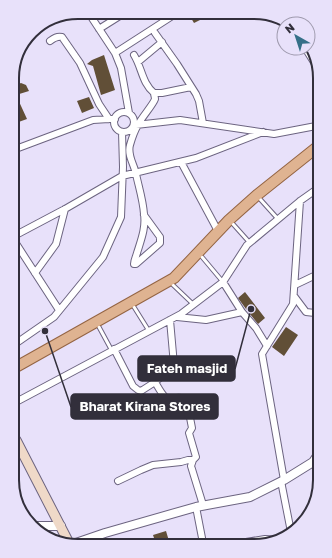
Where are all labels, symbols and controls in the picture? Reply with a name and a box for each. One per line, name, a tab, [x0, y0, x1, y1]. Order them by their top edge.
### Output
north arrow	[276, 16, 316, 56]
text: N	[282, 20, 297, 36]
callout: Fateh masjid	[138, 356, 235, 381]
text: Fateh masjid	[147, 360, 227, 376]
callout: Bharat Kirana Stores	[71, 394, 218, 419]
text: Bharat Kirana Stores	[80, 398, 210, 414]

